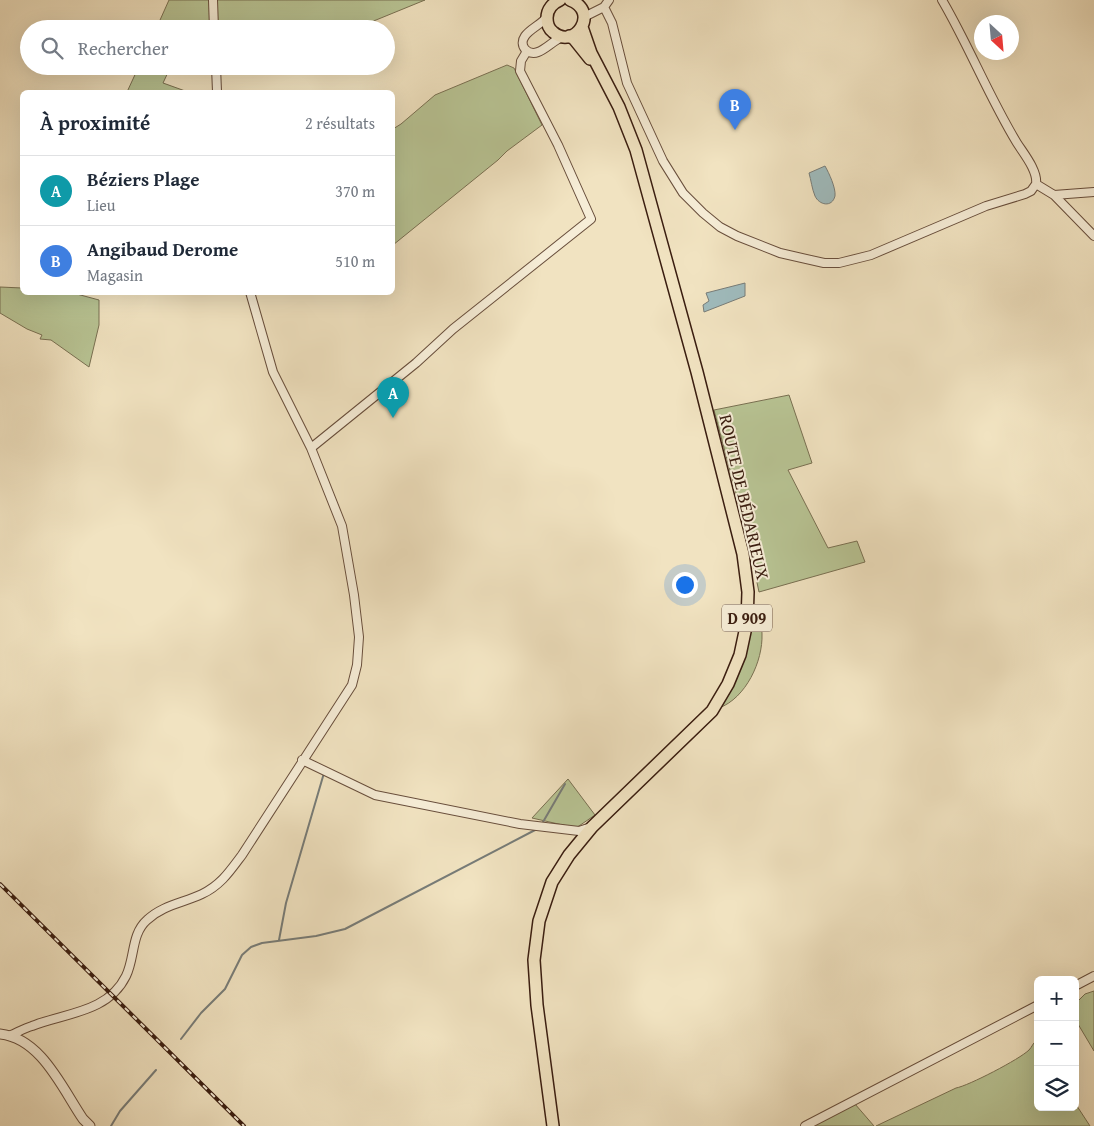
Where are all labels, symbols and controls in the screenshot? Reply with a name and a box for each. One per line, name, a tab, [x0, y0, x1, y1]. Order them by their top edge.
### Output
north arrow	[974, 15, 1019, 60]
search box	[20, 20, 395, 75]
icon: search	[38, 34, 66, 62]
text: Rechercher	[78, 34, 169, 62]
pin: B	[719, 89, 751, 130]
text: À proximité	[40, 107, 150, 138]
text: 2 résultats	[305, 111, 375, 135]
text: Béziers Plage	[87, 165, 199, 193]
text: A	[51, 179, 61, 203]
text: 370 m	[335, 179, 375, 203]
text: Lieu	[87, 193, 115, 217]
text: Angibaud Derome	[87, 235, 238, 263]
text: B	[51, 249, 61, 273]
text: 510 m	[335, 249, 375, 273]
text: Magasin	[87, 263, 143, 287]
pin: A	[377, 377, 409, 418]
street label: ROUTE DE BÉDARIEUX	[712, 412, 777, 582]
your location	[672, 572, 698, 598]
road number: D 909	[722, 604, 772, 632]
map controls	[1034, 976, 1079, 1111]
button: +	[1034, 976, 1079, 1021]
button: −	[1034, 1021, 1079, 1066]
button: layers	[1034, 1066, 1079, 1111]

